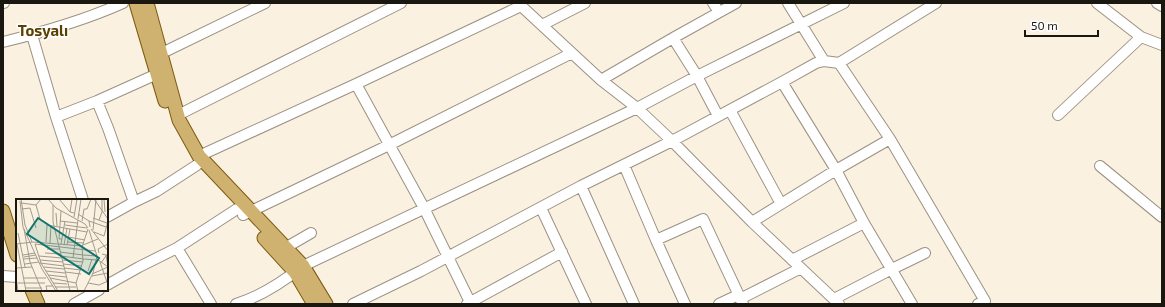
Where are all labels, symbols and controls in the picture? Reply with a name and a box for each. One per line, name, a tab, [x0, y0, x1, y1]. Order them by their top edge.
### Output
scale bar	[1025, 12, 1098, 38]
text: 50 m	[1031, 18, 1058, 32]
district label: Tosyalı	[18, 21, 68, 40]
inset map	[16, 199, 108, 291]

